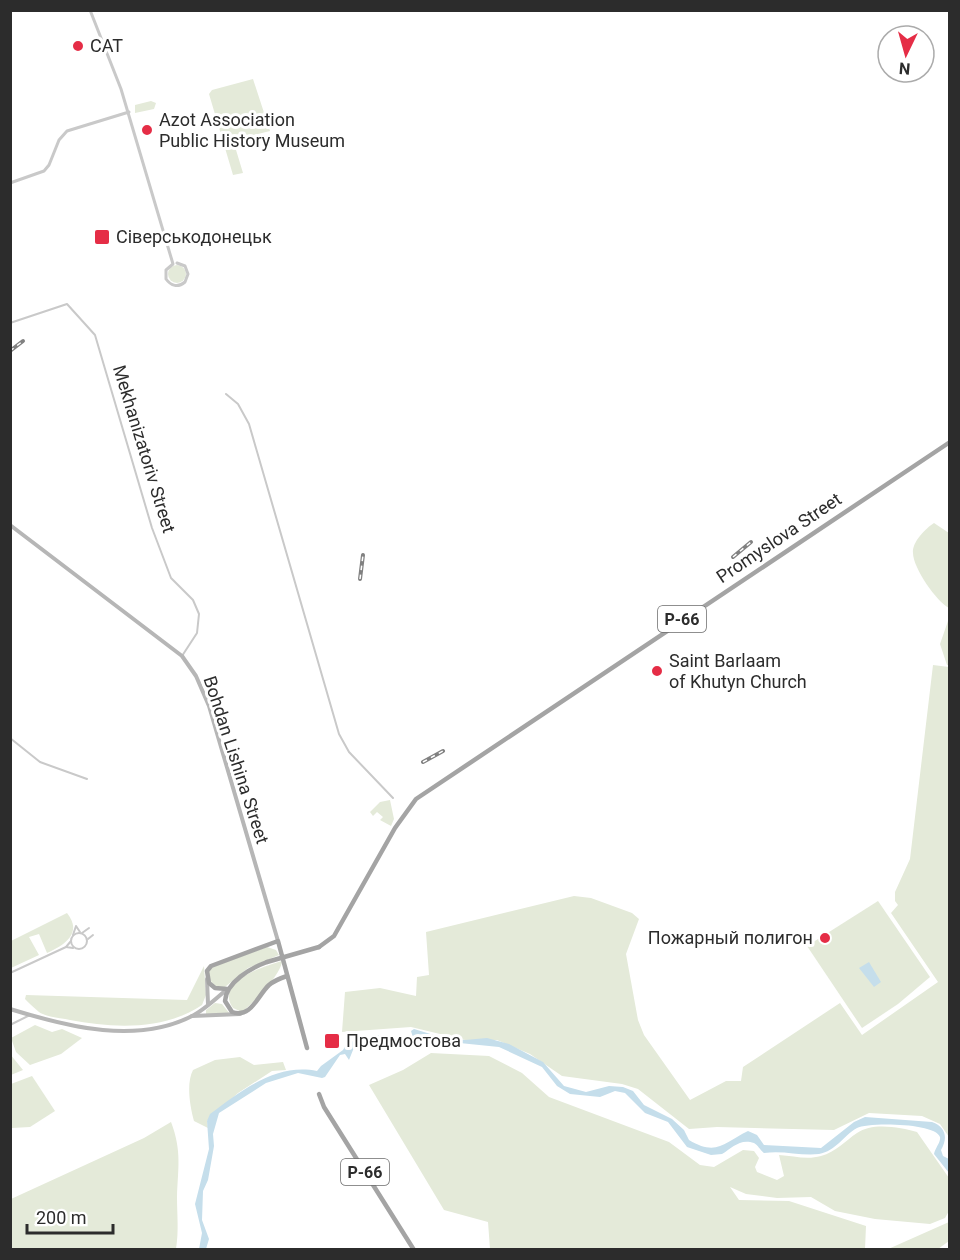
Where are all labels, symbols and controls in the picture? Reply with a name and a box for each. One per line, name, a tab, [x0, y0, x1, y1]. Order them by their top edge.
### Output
north arrow	[876, 24, 936, 84]
place label: CAT	[90, 35, 123, 56]
marker: CAT	[71, 39, 85, 53]
text: N	[898, 58, 911, 78]
place label: Azot Association Public History Museum	[159, 109, 345, 151]
marker: Azot Association Public History Museum	[140, 123, 154, 137]
place label: Сіверськодонецьк	[116, 226, 272, 247]
marker: Сіверськодонецьк	[93, 228, 111, 246]
street label: Mekhanizatoriv Street	[109, 362, 180, 535]
street label: Promyslova Street	[712, 488, 845, 587]
road number: Р-66	[658, 606, 706, 632]
place label: Saint Barlaam of Khutyn Church	[669, 650, 807, 692]
marker: Saint Barlaam of Khutyn Church	[650, 664, 664, 678]
street label: Bohdan Lishina Street	[199, 673, 274, 846]
place label: Пожарный полигон	[648, 927, 813, 948]
marker: Пожарный полигон	[818, 931, 832, 945]
place label: Предмостова	[346, 1030, 461, 1051]
marker: Предмостова	[323, 1032, 341, 1050]
road number: Р-66	[341, 1159, 389, 1185]
scale bar	[27, 1197, 112, 1235]
text: 200 m	[36, 1207, 87, 1228]

